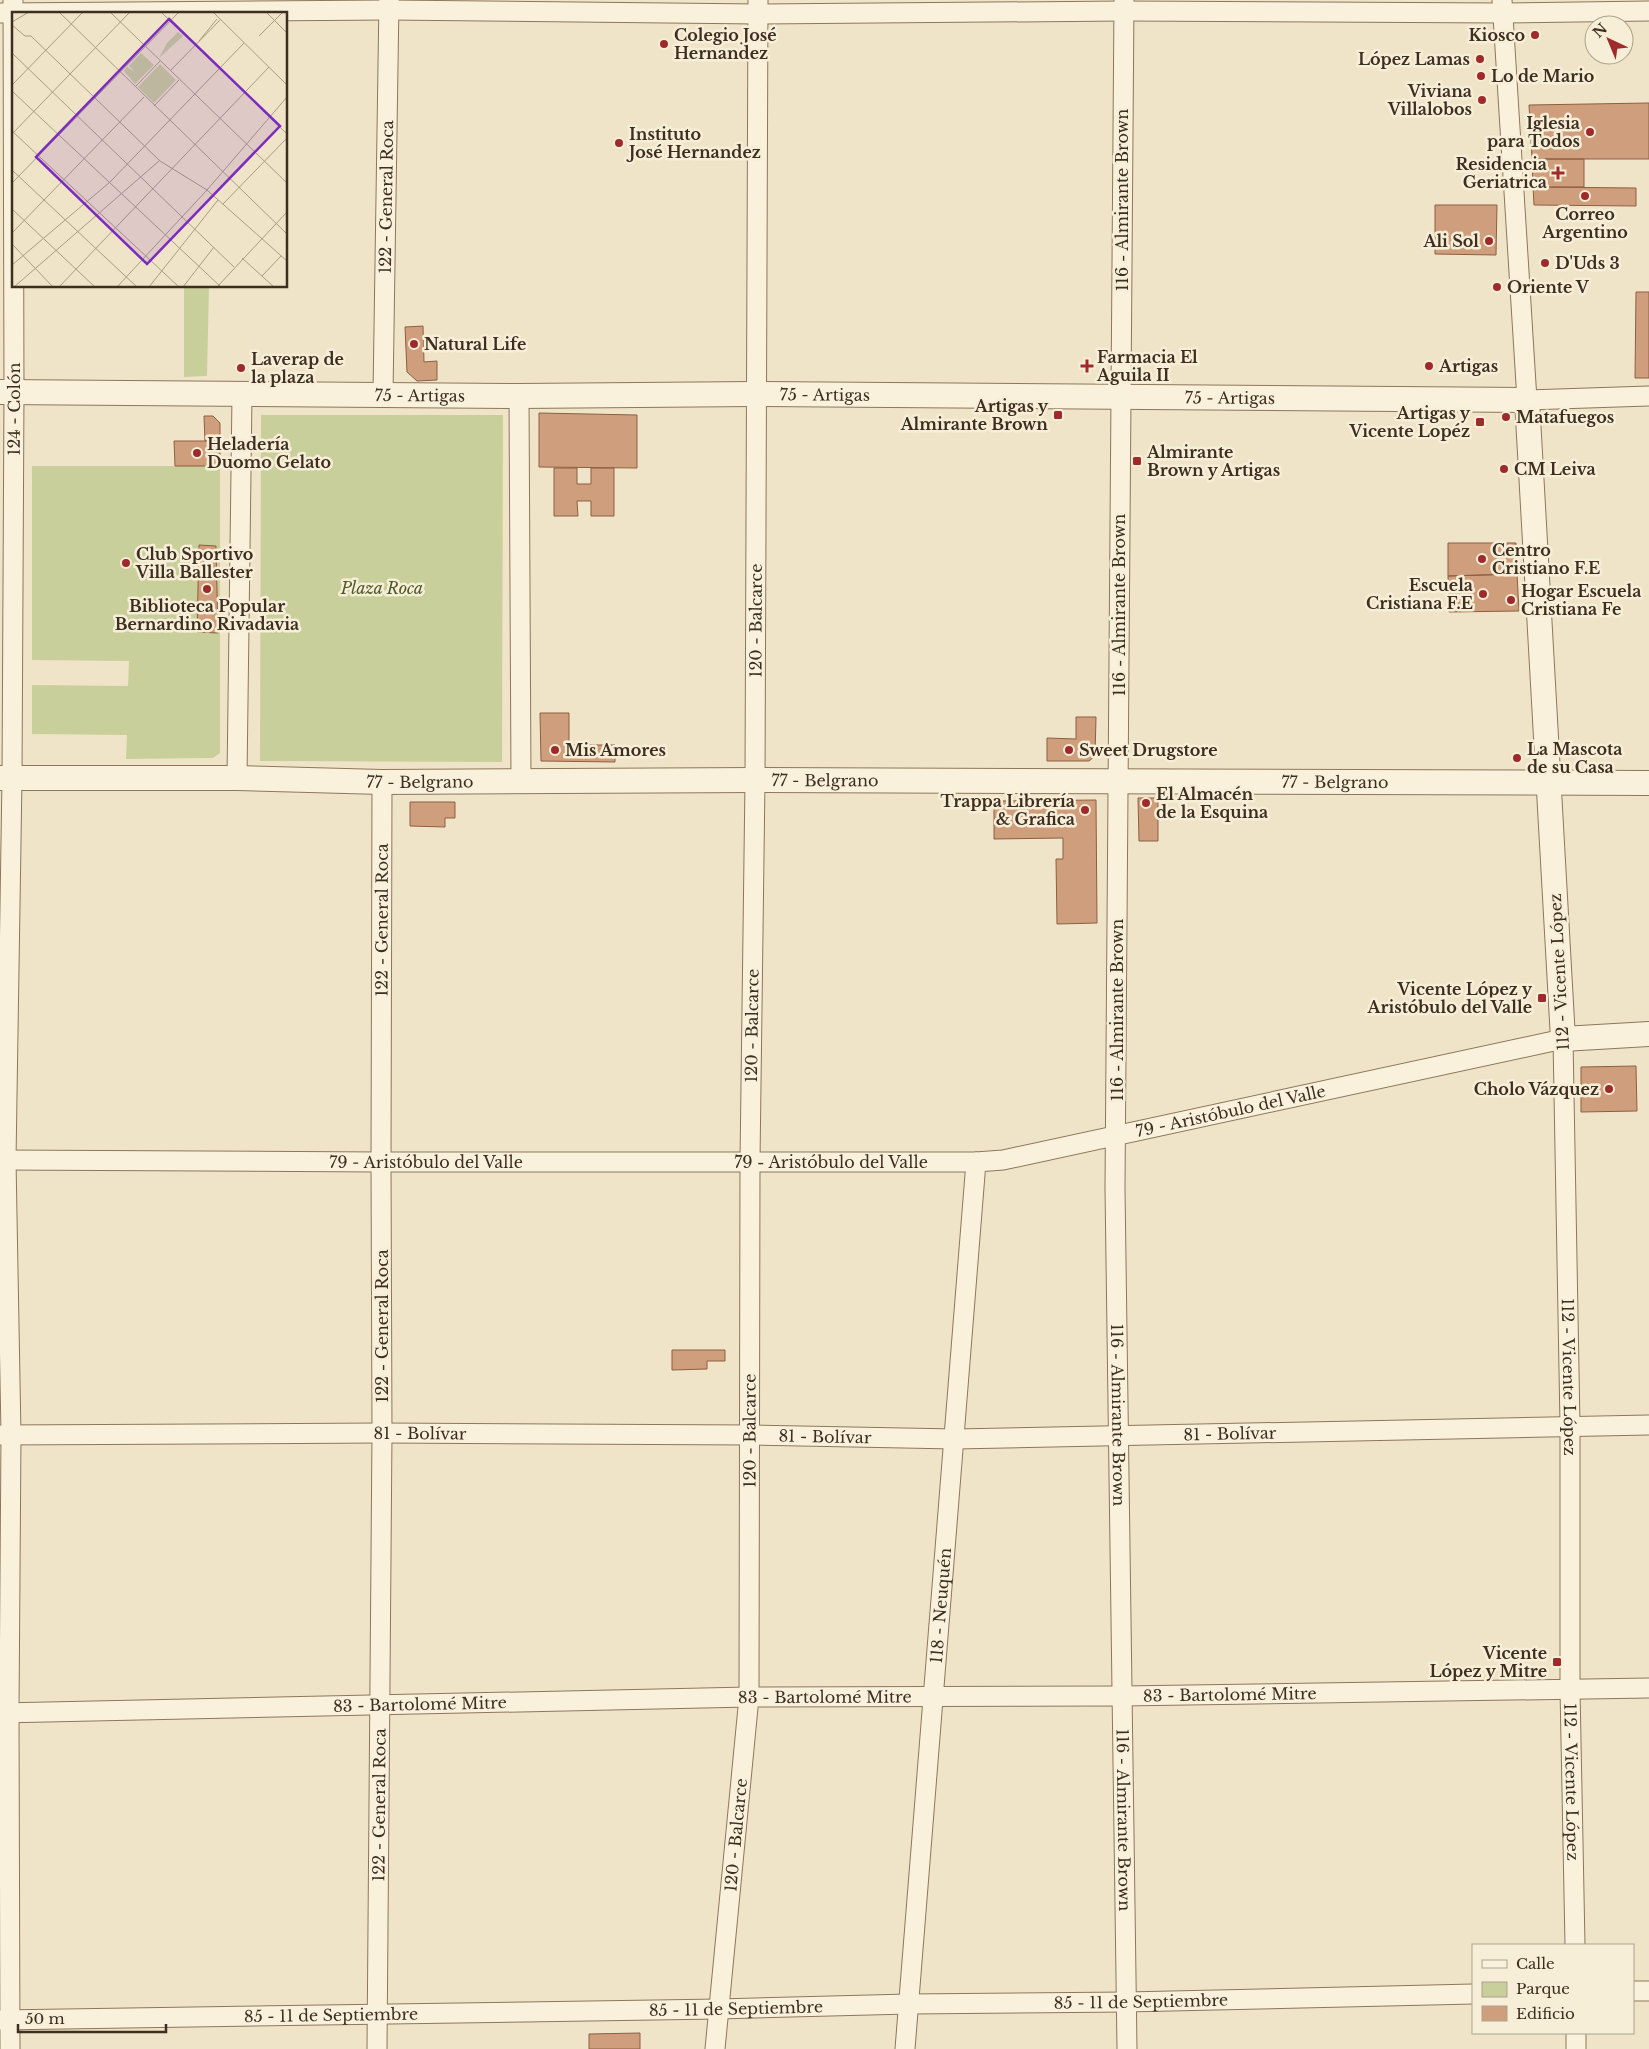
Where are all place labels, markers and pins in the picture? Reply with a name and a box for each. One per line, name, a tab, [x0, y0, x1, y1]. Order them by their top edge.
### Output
place label: Colegio José Hernandez	[674, 25, 777, 63]
place label: Kiosco	[1468, 25, 1525, 45]
marker: Kiosco	[1529, 29, 1541, 41]
marker: Colegio José Hernandez	[658, 38, 670, 50]
place label: López Lamas	[1358, 49, 1470, 69]
marker: López Lamas	[1474, 53, 1486, 65]
place label: Lo de Mario	[1491, 66, 1594, 86]
marker: Lo de Mario	[1475, 70, 1487, 82]
place label: Viviana Villalobos	[1387, 81, 1472, 119]
marker: Viviana Villalobos	[1476, 94, 1488, 106]
place label: Iglesia para Todos	[1487, 113, 1580, 151]
place label: Instituto José Hernandez	[626, 124, 761, 162]
marker: Iglesia para Todos	[1584, 126, 1596, 138]
marker: Instituto José Hernandez	[613, 137, 625, 149]
place label: Residencia Geriatrica	[1455, 154, 1547, 192]
marker: Residencia Geriatrica	[1551, 166, 1565, 180]
marker: Correo Argentino	[1579, 190, 1591, 202]
place label: Correo Argentino	[1541, 204, 1628, 242]
place label: Ali Sol	[1422, 231, 1479, 251]
marker: Ali Sol	[1483, 235, 1495, 247]
place label: D'Uds 3	[1555, 253, 1620, 273]
marker: D'Uds 3	[1539, 257, 1551, 269]
place label: Oriente V	[1507, 277, 1590, 297]
marker: Oriente V	[1491, 281, 1503, 293]
place label: Natural Life	[424, 334, 526, 354]
marker: Natural Life	[408, 338, 420, 350]
place label: Farmacia El Aguila II	[1096, 347, 1198, 385]
place label: Laverap de la plaza	[251, 349, 344, 387]
place label: Artigas	[1438, 356, 1498, 376]
marker: Farmacia El Aguila II	[1081, 360, 1093, 372]
marker: Artigas	[1423, 360, 1435, 372]
marker: Laverap de la plaza	[235, 362, 247, 374]
place label: Artigas y Almirante Brown	[900, 396, 1049, 434]
place label: Artigas y Vicente Lopéz	[1349, 403, 1471, 441]
place label: Matafuegos	[1516, 407, 1614, 427]
marker: Artigas y Almirante Brown	[1052, 409, 1064, 421]
marker: Matafuegos	[1500, 411, 1512, 423]
marker: Artigas y Vicente Lopéz	[1474, 416, 1486, 428]
place label: Heladería Duomo Gelato	[207, 434, 331, 472]
place label: Almirante Brown y Artigas	[1146, 442, 1280, 480]
marker: Heladería Duomo Gelato	[191, 447, 203, 459]
marker: Almirante Brown y Artigas	[1131, 455, 1143, 467]
place label: CM Leiva	[1514, 459, 1596, 479]
marker: CM Leiva	[1498, 463, 1510, 475]
place label: Centro Cristiano F.E	[1492, 540, 1600, 578]
place label: Club Sportivo Villa Ballester	[135, 544, 253, 582]
marker: Centro Cristiano F.E	[1476, 553, 1488, 565]
marker: Club Sportivo Villa Ballester	[120, 557, 132, 569]
place label: Escuela Cristiana F.E	[1366, 575, 1473, 613]
place label: Hogar Escuela Cristiana Fe	[1521, 581, 1641, 619]
marker: Biblioteca Popular Bernardino Rivadavia	[201, 583, 213, 595]
marker: Escuela Cristiana F.E	[1477, 588, 1489, 600]
marker: Hogar Escuela Cristiana Fe	[1505, 594, 1517, 606]
place label: Biblioteca Popular Bernardino Rivadavia	[115, 596, 299, 634]
place label: La Mascota de su Casa	[1527, 739, 1622, 777]
place label: Mis Amores	[565, 740, 666, 760]
place label: Sweet Drugstore	[1079, 740, 1218, 760]
marker: Mis Amores	[549, 744, 561, 756]
marker: Sweet Drugstore	[1063, 744, 1075, 756]
marker: La Mascota de su Casa	[1511, 752, 1523, 764]
place label: El Almacén de la Esquina	[1156, 784, 1268, 822]
place label: Trappa Librería & Grafica	[941, 791, 1075, 829]
marker: El Almacén de la Esquina	[1140, 797, 1152, 809]
marker: Trappa Librería & Grafica	[1079, 804, 1091, 816]
place label: Vicente López y Aristóbulo del Valle	[1367, 979, 1533, 1017]
marker: Vicente López y Aristóbulo del Valle	[1536, 992, 1548, 1004]
place label: Cholo Vázquez	[1474, 1079, 1599, 1099]
marker: Cholo Vázquez	[1603, 1083, 1615, 1095]
place label: Vicente López y Mitre	[1429, 1643, 1547, 1681]
marker: Vicente López y Mitre	[1551, 1656, 1563, 1668]

